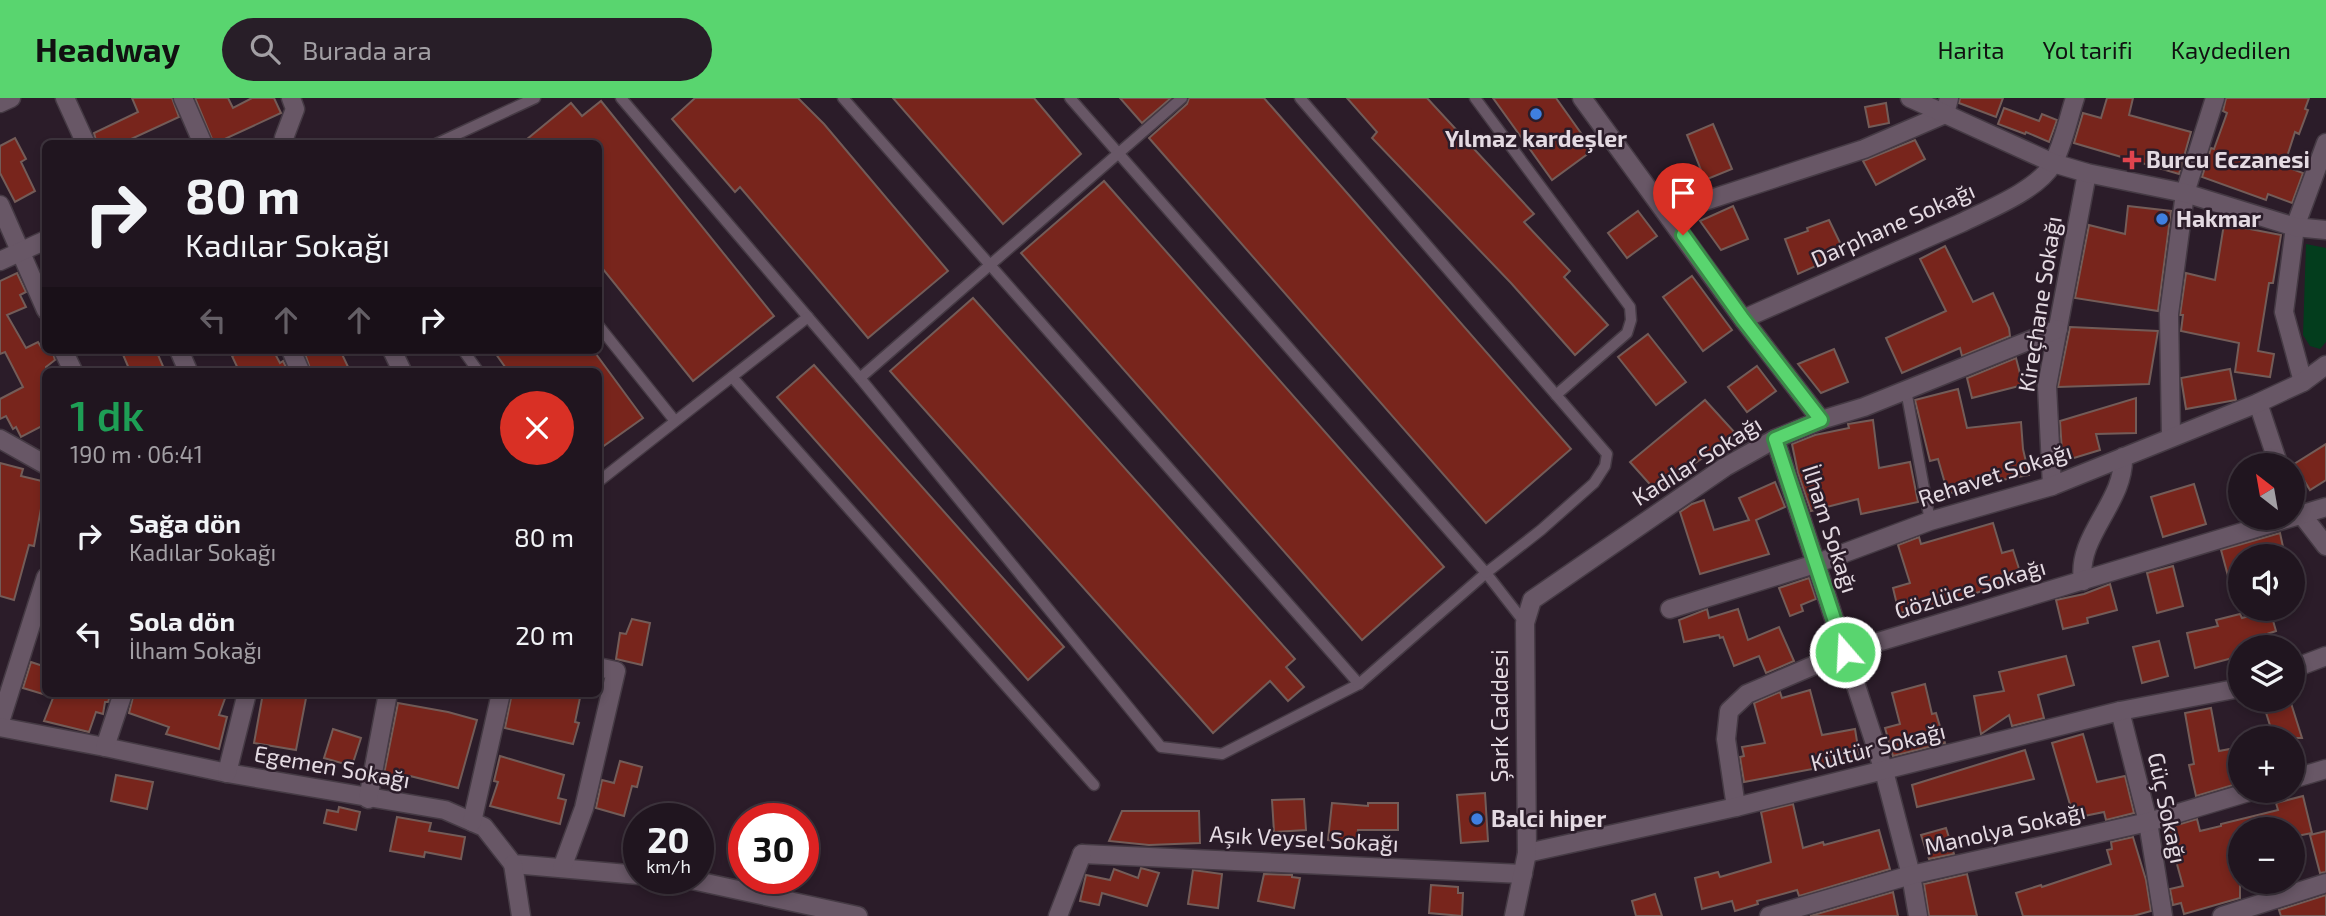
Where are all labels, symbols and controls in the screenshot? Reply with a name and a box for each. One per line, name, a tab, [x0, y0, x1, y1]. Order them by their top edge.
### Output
search box	[222, 18, 712, 81]
text: Headway	[35, 29, 180, 69]
icon: search	[246, 30, 284, 68]
text: Burada ara	[302, 34, 432, 65]
text: Harita	[1937, 35, 2005, 64]
text: Yol tarifi	[2043, 35, 2133, 64]
text: Kaydedilen	[2171, 35, 2291, 64]
marker: Yılmaz kardeşler	[1528, 106, 1544, 122]
place label: Yılmaz kardeşler	[1445, 124, 1627, 154]
place label: Burcu Eczanesi	[2146, 145, 2310, 173]
marker: Burcu Eczanesi	[2124, 152, 2140, 168]
pin	[1653, 163, 1713, 235]
text: 80 m	[185, 165, 300, 224]
icon: right	[70, 168, 161, 259]
icon: arrive	[1664, 174, 1702, 212]
street label: Darphane Sokağı	[1806, 175, 1979, 273]
place label: Hakmar	[2176, 204, 2261, 232]
marker: Hakmar	[2154, 211, 2170, 227]
street label: Kireçhane Sokağı	[2011, 214, 2068, 394]
text: Kadılar Sokağı	[185, 225, 390, 263]
icon: left	[194, 301, 232, 339]
icon: ahead	[267, 301, 305, 339]
icon: ahead	[340, 301, 378, 339]
icon: right	[413, 301, 451, 339]
text: 1 dk	[70, 389, 144, 439]
button: close	[500, 391, 574, 465]
street label: Kadılar Sokağı	[1627, 409, 1766, 511]
street label: Rehavet Sokağı	[1914, 436, 2075, 512]
text: 190 m · 06:41	[70, 440, 203, 468]
north arrow	[2228, 453, 2305, 530]
map controls	[2228, 453, 2305, 894]
street label: İlham Sokağı	[1797, 461, 1865, 596]
text: Sağa dön	[129, 507, 241, 538]
icon: right	[70, 517, 108, 555]
text: 80 m	[514, 521, 574, 552]
text: Kadılar Sokağı	[129, 538, 276, 566]
button: sound	[2228, 544, 2305, 621]
street label: Gözlüce Sokağı	[1891, 552, 2049, 624]
text: Sola dön	[129, 605, 235, 636]
icon: left	[70, 615, 108, 653]
position arrow	[1808, 615, 1882, 689]
text: 20 m	[515, 619, 574, 650]
button: layers	[2228, 635, 2305, 712]
text: İlham Sokağı	[129, 636, 262, 664]
street label: Şark Caddesi	[1485, 649, 1514, 783]
street label: Kültür Sokağı	[1807, 716, 1948, 776]
button: +	[2228, 726, 2305, 803]
street label: Egemen Sokağı	[252, 739, 412, 794]
street label: Güç Sokağı	[2142, 750, 2193, 866]
street label: Manolya Sokağı	[1922, 796, 2088, 860]
speed limit sign: 30	[728, 803, 819, 894]
place label: Balci hiper	[1491, 804, 1606, 832]
marker: Balci hiper	[1469, 811, 1485, 827]
button: −	[2228, 817, 2305, 894]
text: 20	[647, 818, 690, 860]
street label: Aşık Veysel Sokağı	[1209, 819, 1399, 858]
text: km/h	[646, 855, 691, 877]

